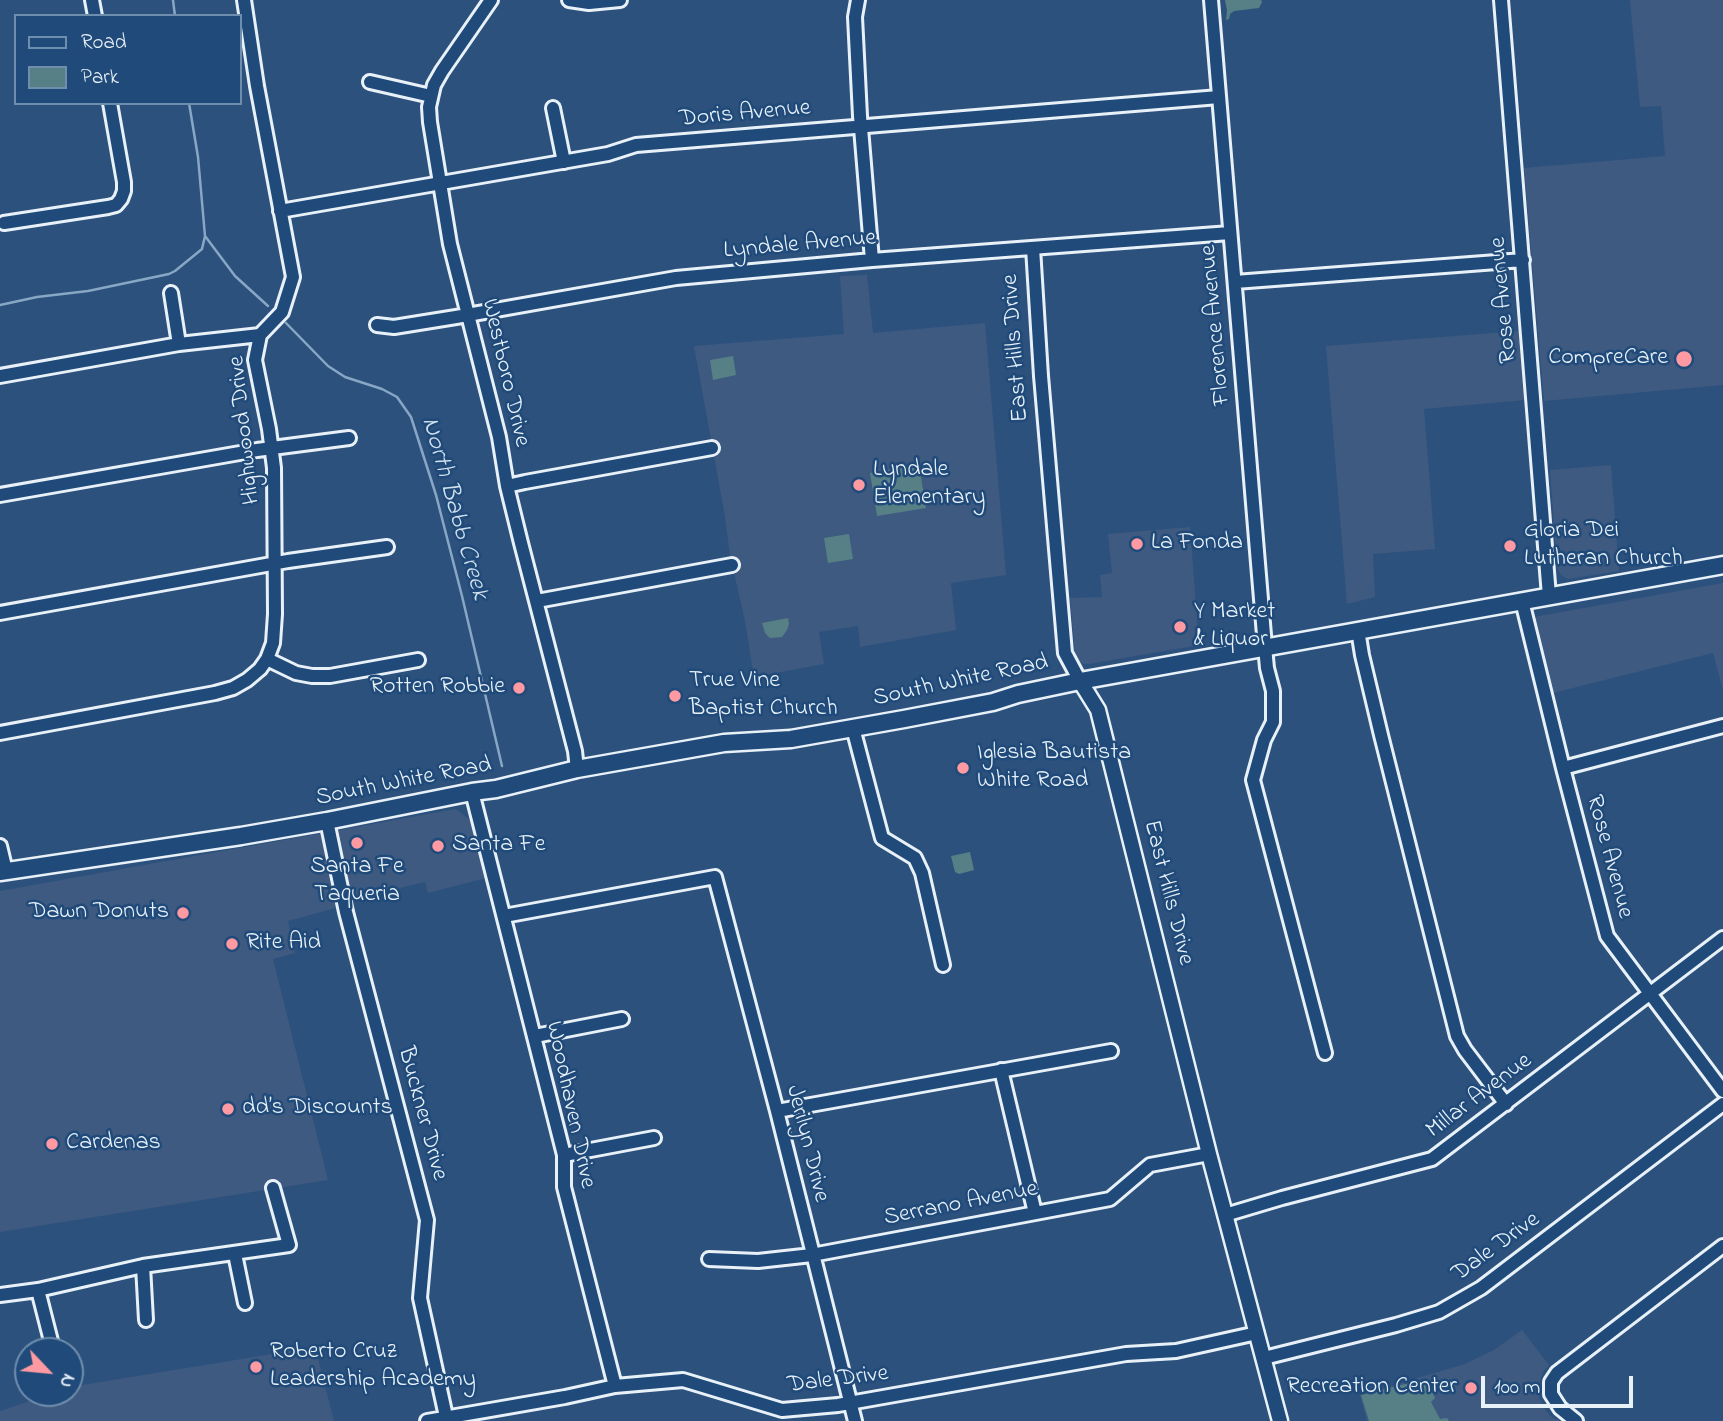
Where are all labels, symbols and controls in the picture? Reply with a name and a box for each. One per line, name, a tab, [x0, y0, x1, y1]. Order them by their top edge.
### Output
legend	[14, 14, 242, 105]
text: Road	[81, 28, 127, 58]
text: Park	[81, 63, 119, 93]
street label: Doris Avenue	[678, 95, 812, 135]
street label: Lyndale Avenue	[723, 225, 877, 267]
street label: Rose Avenue	[1485, 236, 1525, 364]
street label: Florence Avenue	[1196, 243, 1238, 407]
street label: East Hills Drive	[997, 273, 1037, 423]
street label: Westboro Drive	[473, 296, 535, 450]
place label: CompreCare	[1548, 345, 1668, 373]
marker: CompreCare	[1674, 349, 1694, 369]
street label: Highwood Drive	[224, 354, 268, 506]
water label: North Babb Creek	[412, 414, 494, 604]
place label: Lyndale Elementary	[873, 457, 985, 513]
marker: Lyndale Elementary	[851, 477, 867, 493]
place label: Gloria Dei Lutheran Church	[1524, 518, 1683, 574]
place label: La Fonda	[1151, 530, 1243, 558]
marker: La Fonda	[1129, 536, 1145, 552]
marker: Gloria Dei Lutheran Church	[1502, 538, 1518, 554]
place label: Y Market & Liquor	[1194, 599, 1275, 655]
marker: Y Market & Liquor	[1172, 619, 1188, 635]
street label: South White Road	[871, 649, 1051, 715]
place label: True Vine Baptist Church	[689, 668, 838, 724]
place label: Rotten Robbie	[370, 674, 505, 702]
marker: Rotten Robbie	[511, 680, 527, 696]
marker: True Vine Baptist Church	[667, 688, 683, 704]
place label: Iglesia Bautista White Road	[977, 740, 1131, 796]
street label: South White Road	[314, 752, 494, 814]
marker: Iglesia Bautista White Road	[955, 760, 971, 776]
street label: Rose Avenue	[1578, 792, 1638, 922]
street label: East Hills Drive	[1135, 818, 1199, 968]
place label: Santa Fe	[452, 832, 546, 860]
marker: Santa Fe Taqueria	[349, 835, 365, 851]
marker: Santa Fe	[430, 838, 446, 854]
place label: Santa Fe Taqueria	[310, 854, 404, 910]
place label: Dawn Donuts	[29, 899, 169, 927]
marker: Dawn Donuts	[175, 905, 191, 921]
place label: Rite Aid	[246, 930, 321, 958]
marker: Rite Aid	[224, 936, 240, 952]
street label: Woodhaven Drive	[537, 1019, 601, 1191]
street label: Buckner Drive	[389, 1044, 453, 1184]
street label: Millar Avenue	[1421, 1048, 1539, 1146]
street label: Jerilyn Drive	[778, 1083, 834, 1205]
place label: dd’s Discounts	[242, 1095, 393, 1123]
marker: dd’s Discounts	[220, 1101, 236, 1117]
place label: Cardenas	[66, 1130, 161, 1158]
marker: Cardenas	[44, 1136, 60, 1152]
street label: Serrano Avenue	[882, 1176, 1040, 1234]
street label: Dale Drive	[1447, 1207, 1547, 1289]
north arrow	[14, 1337, 84, 1407]
place label: Roberto Cruz Leadership Academy	[270, 1339, 476, 1395]
marker: Roberto Cruz Leadership Academy	[248, 1359, 264, 1375]
street label: Dale Drive	[786, 1361, 890, 1401]
scale bar	[1485, 1362, 1637, 1406]
text: N	[52, 1369, 81, 1392]
text: 100 m	[1494, 1373, 1540, 1403]
place label: Recreation Center	[1286, 1374, 1457, 1402]
marker: Recreation Center	[1463, 1380, 1479, 1396]

